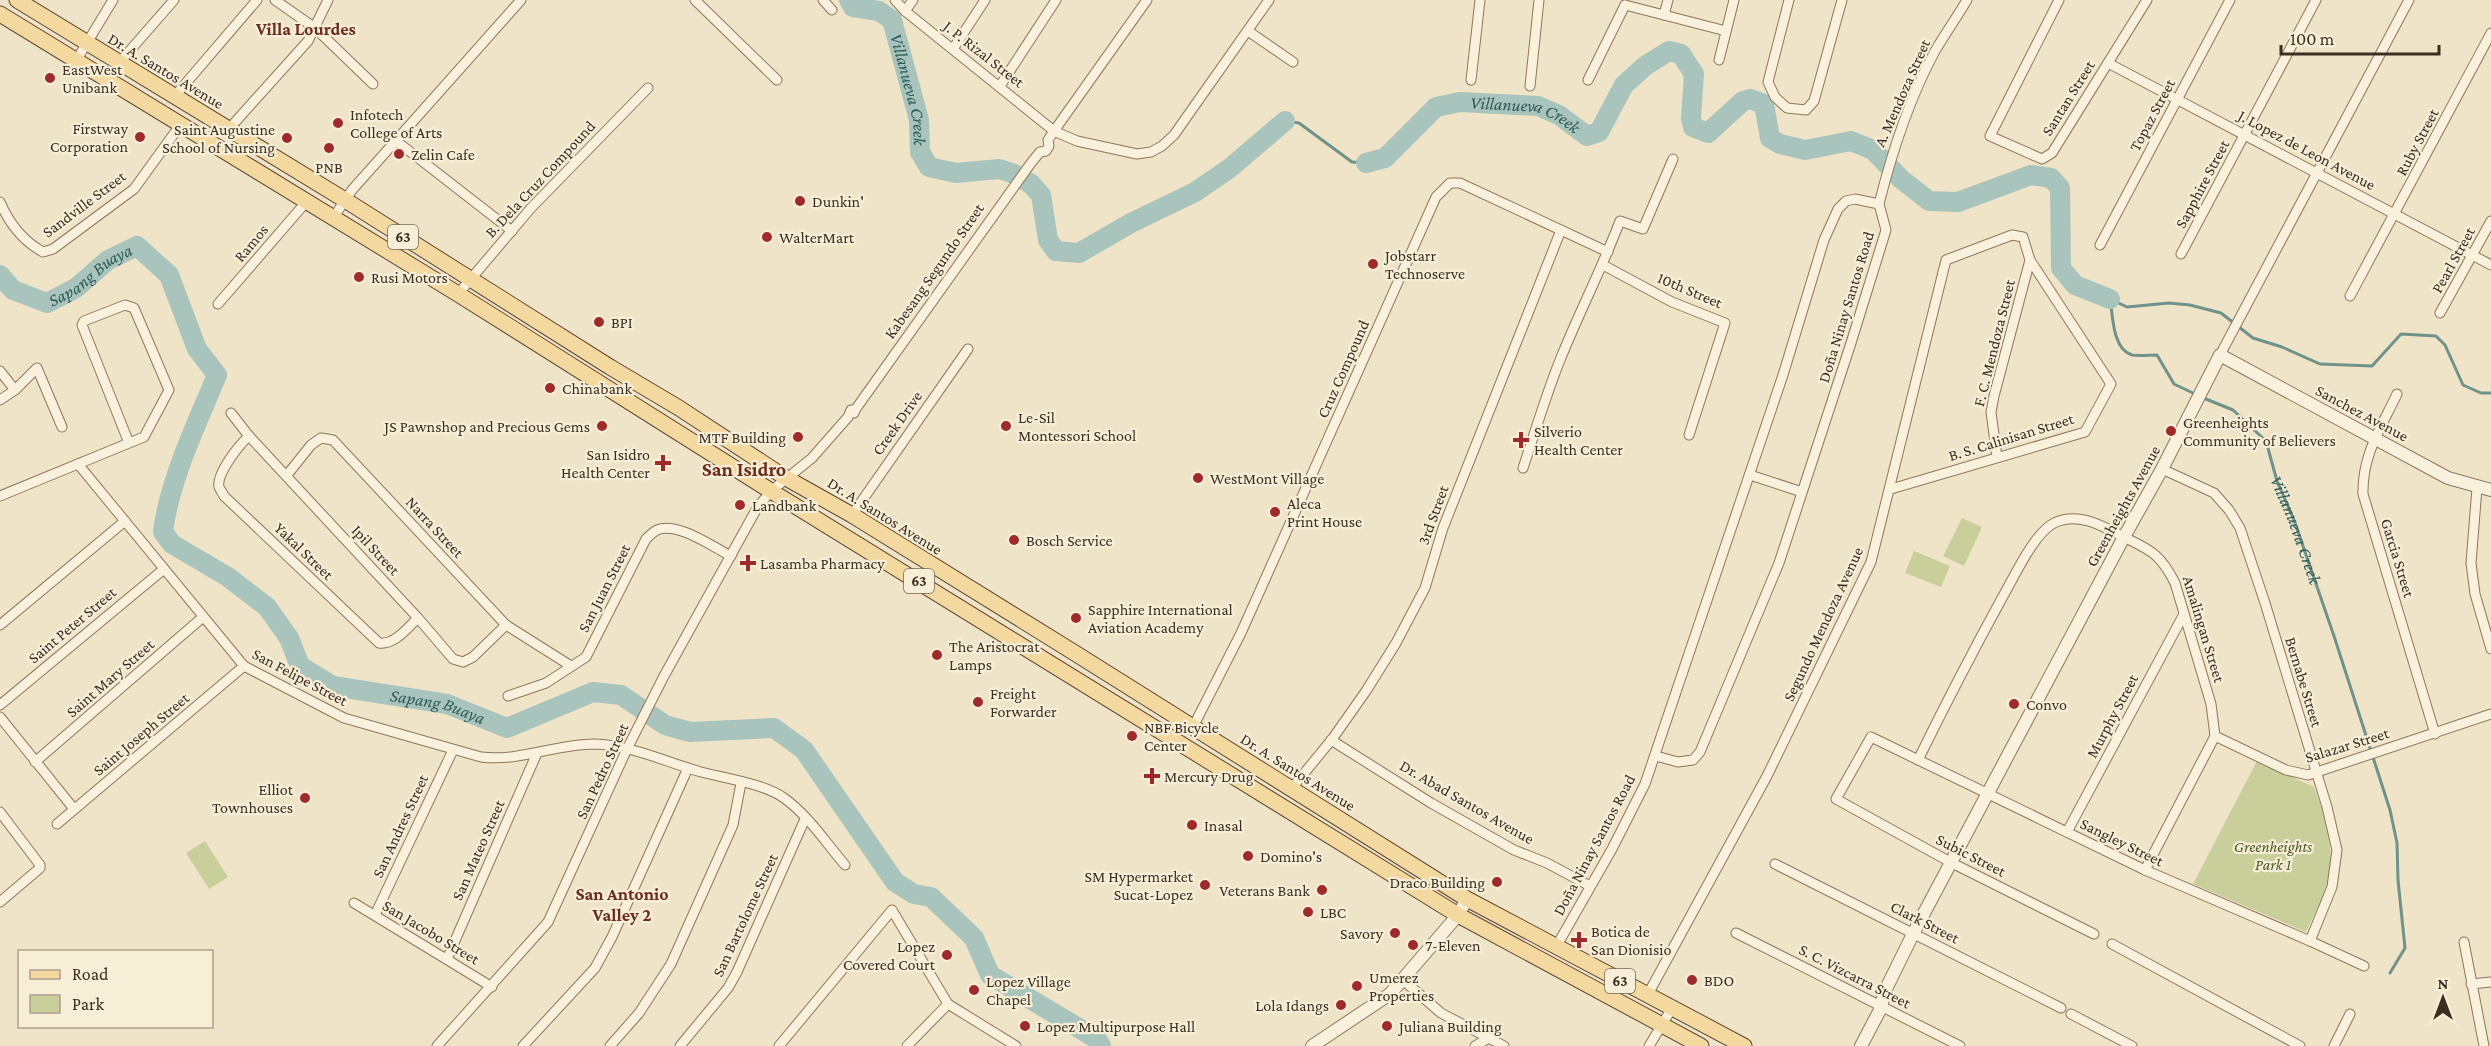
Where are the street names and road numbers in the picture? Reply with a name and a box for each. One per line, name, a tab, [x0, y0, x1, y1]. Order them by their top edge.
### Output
street label: J. P. Rizal Street	[938, 16, 1028, 92]
street label: Dr. A. Santos Avenue	[105, 30, 227, 112]
street label: A. Mendoza Street	[1871, 36, 1934, 149]
street label: Santan Street	[2038, 57, 2098, 139]
street label: Topaz Street	[2126, 75, 2179, 154]
street label: Ruby Street	[2392, 105, 2443, 179]
street label: J. Lopez de Leon Avenue	[2233, 106, 2378, 194]
street label: B. Dela Cruz Compound	[482, 117, 600, 241]
street label: Sapphire Street	[2172, 136, 2234, 231]
street label: Sandville Street	[39, 167, 129, 241]
street label: Kabesang Segundo Street	[881, 200, 988, 342]
street label: Ramos	[231, 221, 271, 265]
street label: Pearl Street	[2428, 224, 2478, 296]
road number: 63	[388, 225, 418, 249]
street label: Doña Ninay Santos Road	[1815, 229, 1878, 385]
street label: 10th Street	[1655, 269, 1726, 312]
street label: F. C. Mendoza Street	[1970, 277, 2018, 408]
street label: Cruz Compound	[1314, 317, 1373, 421]
street label: Sanchez Avenue	[2313, 381, 2411, 445]
street label: Creek Drive	[869, 388, 925, 458]
street label: B. S. Calinisan Street	[1946, 410, 2076, 464]
street label: Greenheights Avenue	[2083, 442, 2164, 570]
street label: Dr. A. Santos Avenue	[825, 474, 945, 558]
street label: 3rd Street	[1414, 482, 1452, 547]
street label: Narra Street	[403, 493, 468, 561]
street label: Garcia Street	[2378, 517, 2418, 600]
street label: Yakal Street	[271, 519, 337, 583]
street label: Ipil Street	[348, 521, 404, 580]
street label: San Juan Street	[575, 541, 635, 635]
street label: Segundo Mendoza Avenue	[1780, 544, 1867, 704]
road number: 63	[904, 569, 934, 593]
street label: Amalingan Street	[2179, 574, 2228, 685]
street label: Saint Peter Street	[25, 583, 120, 667]
street label: Saint Mary Street	[63, 635, 158, 721]
street label: Bernabe Street	[2282, 635, 2326, 730]
street label: San Felipe Street	[249, 645, 351, 710]
street label: Murphy Street	[2083, 671, 2142, 761]
street label: Saint Joseph Street	[90, 689, 193, 780]
street label: San Pedro Street	[572, 720, 632, 821]
street label: Salazar Street	[2303, 724, 2392, 766]
street label: Dr. A. Santos Avenue	[1238, 730, 1358, 814]
street label: Dr. Abad Santos Avenue	[1397, 757, 1537, 847]
street label: San Andres Street	[369, 771, 432, 880]
street label: Doña Ninay Santos Road	[1550, 771, 1639, 919]
street label: San Mateo Street	[448, 797, 508, 903]
street label: Sangley Street	[2077, 815, 2167, 871]
street label: Subic Street	[1934, 830, 2009, 880]
street label: San Bartolome Street	[709, 850, 781, 979]
street label: San Jacobo Street	[379, 896, 483, 969]
street label: Clark Street	[1888, 897, 1963, 947]
street label: S. C. Vizcarra Street	[1796, 941, 1914, 1012]
road number: 63	[1605, 969, 1635, 993]

